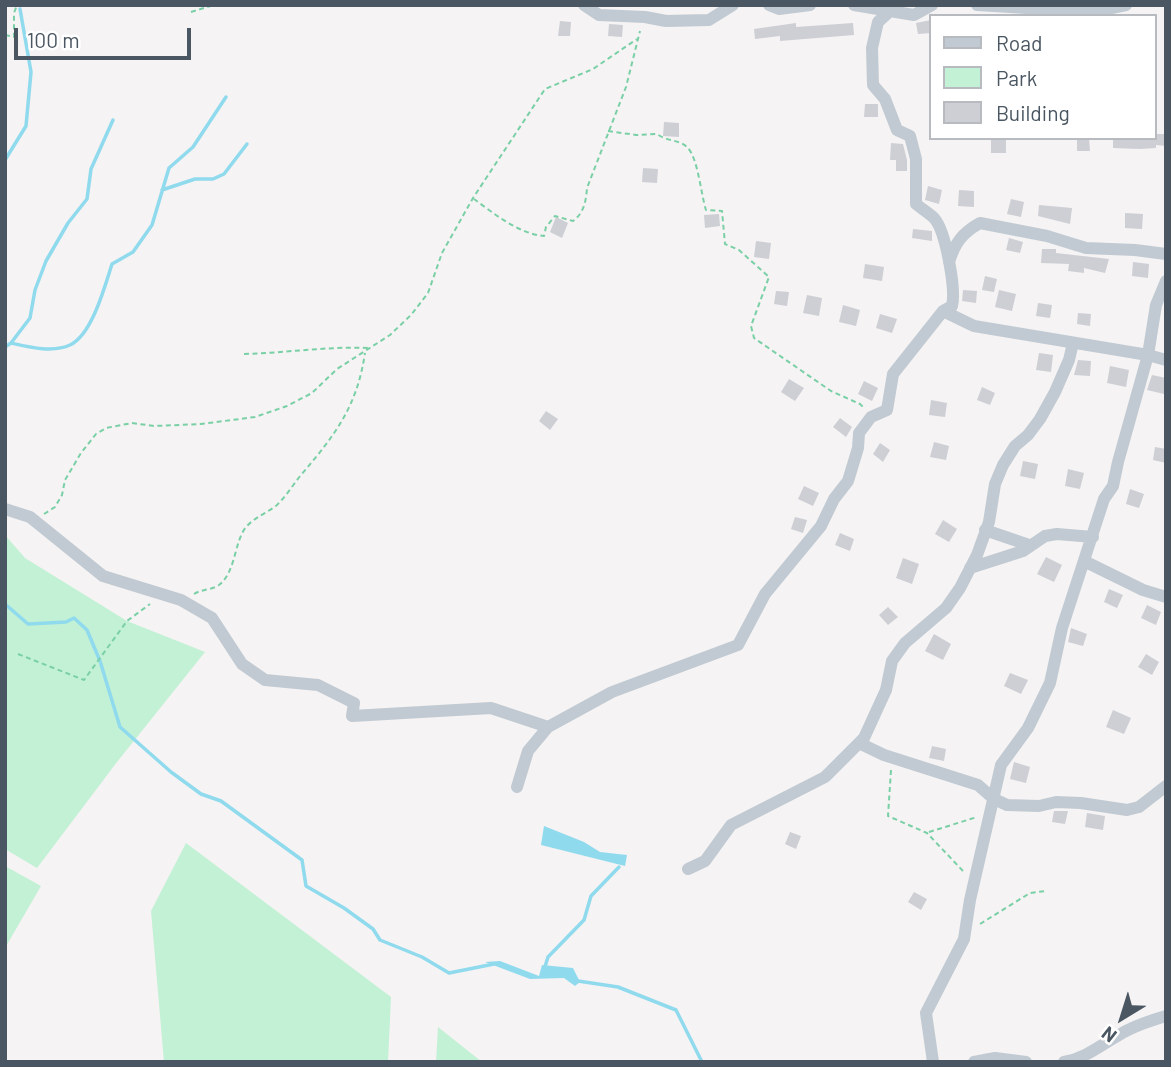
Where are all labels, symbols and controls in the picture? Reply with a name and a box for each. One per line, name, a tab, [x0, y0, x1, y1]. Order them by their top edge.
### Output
scale bar	[18, 14, 194, 58]
legend	[930, 14, 1157, 140]
text: 100 m	[27, 27, 80, 52]
text: Road	[996, 30, 1042, 55]
text: Park	[996, 65, 1037, 90]
text: Building	[996, 100, 1070, 125]
north arrow	[1087, 983, 1157, 1053]
text: N	[1097, 1022, 1121, 1048]

